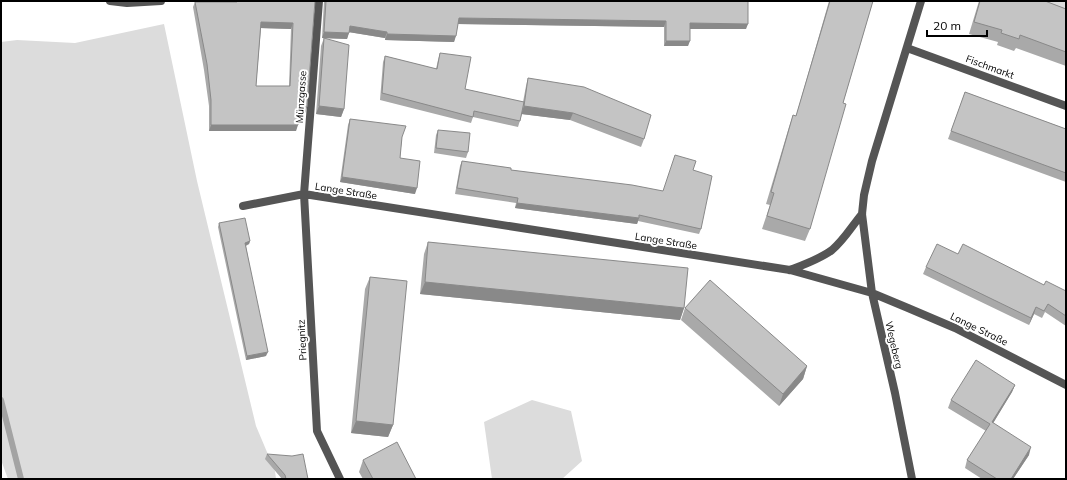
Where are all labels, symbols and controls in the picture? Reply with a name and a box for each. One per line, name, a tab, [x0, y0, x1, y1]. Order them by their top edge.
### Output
scale bar	[927, 12, 987, 38]
text: 20 m	[933, 18, 961, 33]
street label: Fischmarkt	[964, 52, 1017, 82]
street label: Münzgasse	[293, 70, 309, 124]
street label: Lange Straße	[314, 180, 378, 202]
street label: Lange Straße	[634, 230, 698, 252]
street label: Lange Straße	[948, 309, 1010, 349]
street label: Priegnitz	[294, 319, 310, 361]
street label: Wegeberg	[882, 320, 906, 370]

